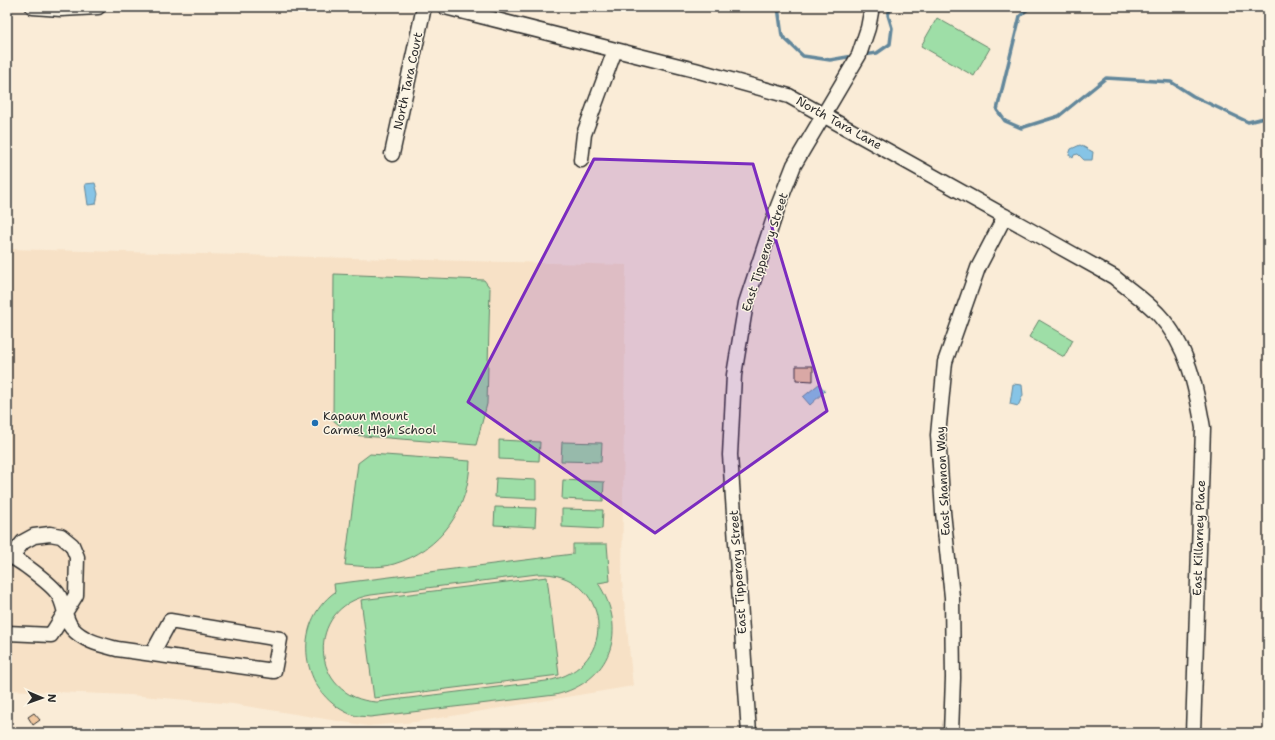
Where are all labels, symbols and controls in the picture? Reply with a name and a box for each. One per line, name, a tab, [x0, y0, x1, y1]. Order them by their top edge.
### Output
street label: North Tara Court	[390, 31, 426, 131]
street label: North Tara Lane	[793, 93, 885, 153]
street label: East Tipperary Street	[738, 190, 792, 314]
place label: Kapaun Mount Carmel High School	[323, 408, 436, 438]
marker: Kapaun Mount Carmel High School	[310, 418, 320, 428]
street label: East Shannon Way	[932, 426, 954, 536]
street label: East Killarney Place	[1189, 480, 1209, 596]
street label: East Tipperary Street	[726, 509, 750, 635]
north arrow	[22, 678, 62, 718]
text: N	[44, 694, 59, 703]

